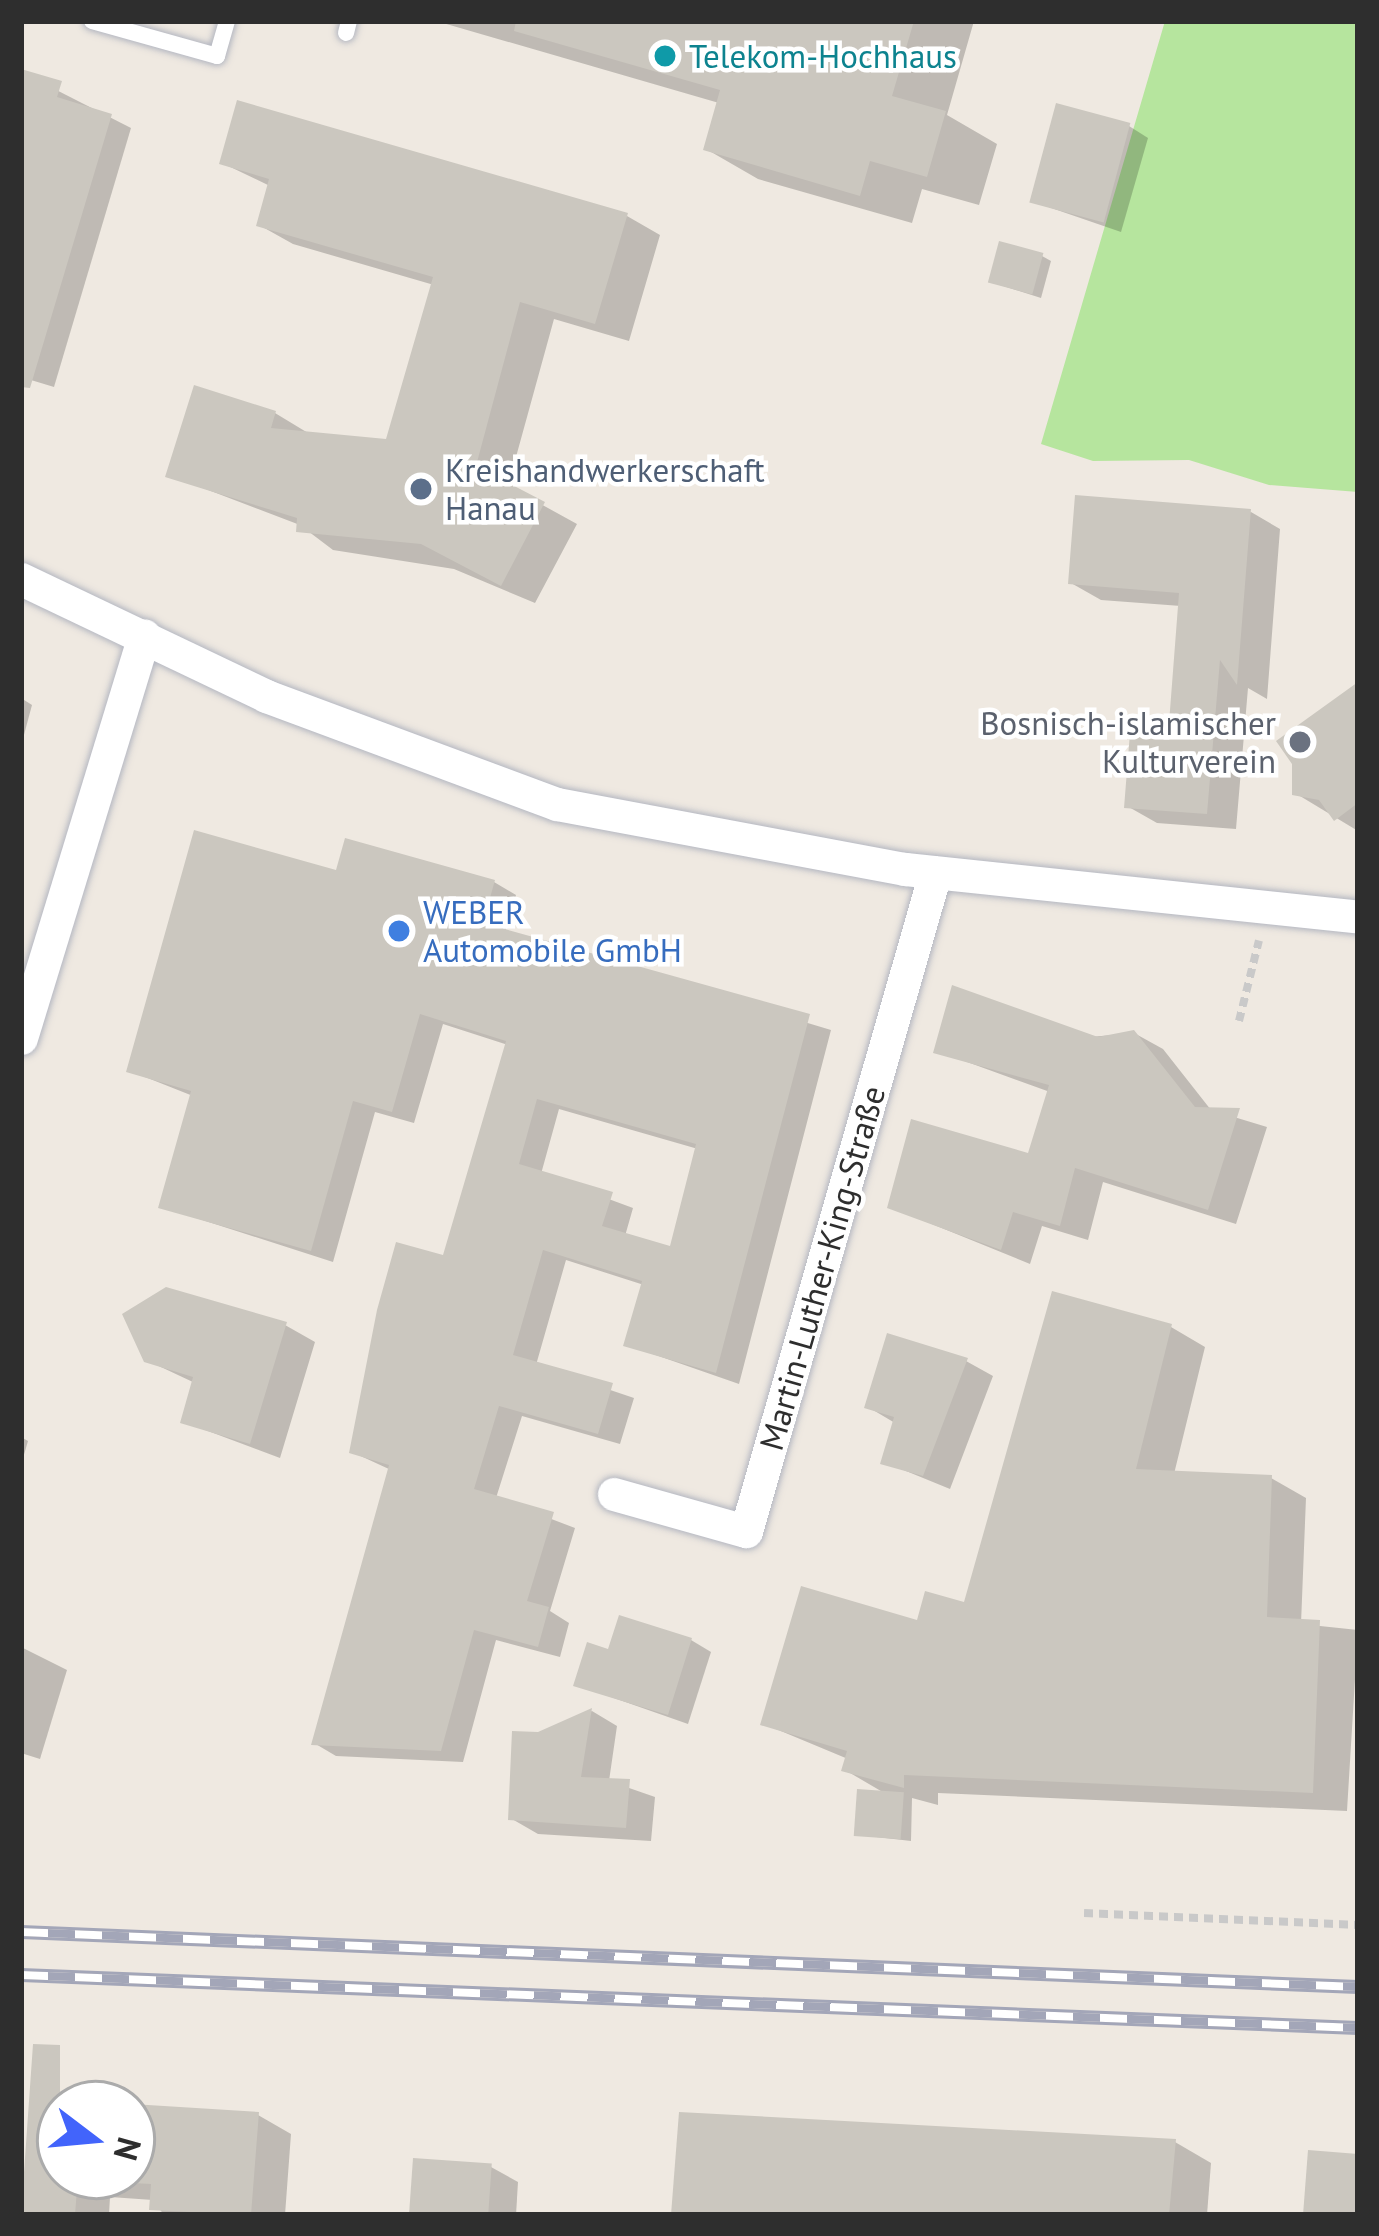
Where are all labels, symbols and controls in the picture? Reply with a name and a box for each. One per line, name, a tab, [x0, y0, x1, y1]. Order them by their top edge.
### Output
place label: Telekom-Hochhaus	[689, 36, 957, 76]
marker: Telekom-Hochhaus	[652, 43, 678, 69]
place label: Kreishandwerkerschaft Hanau	[445, 450, 765, 528]
marker: Kreishandwerkerschaft Hanau	[408, 476, 434, 502]
place label: Bosnisch-islamischer Kulturverein	[980, 703, 1276, 781]
marker: Bosnisch-islamischer Kulturverein	[1287, 729, 1313, 755]
place label: WEBER Automobile GmbH	[423, 892, 682, 970]
marker: WEBER Automobile GmbH	[386, 918, 412, 944]
street label: Martin-Luther-King-Straße	[751, 1081, 893, 1455]
north arrow	[36, 2080, 156, 2200]
text: N	[105, 2133, 152, 2166]

